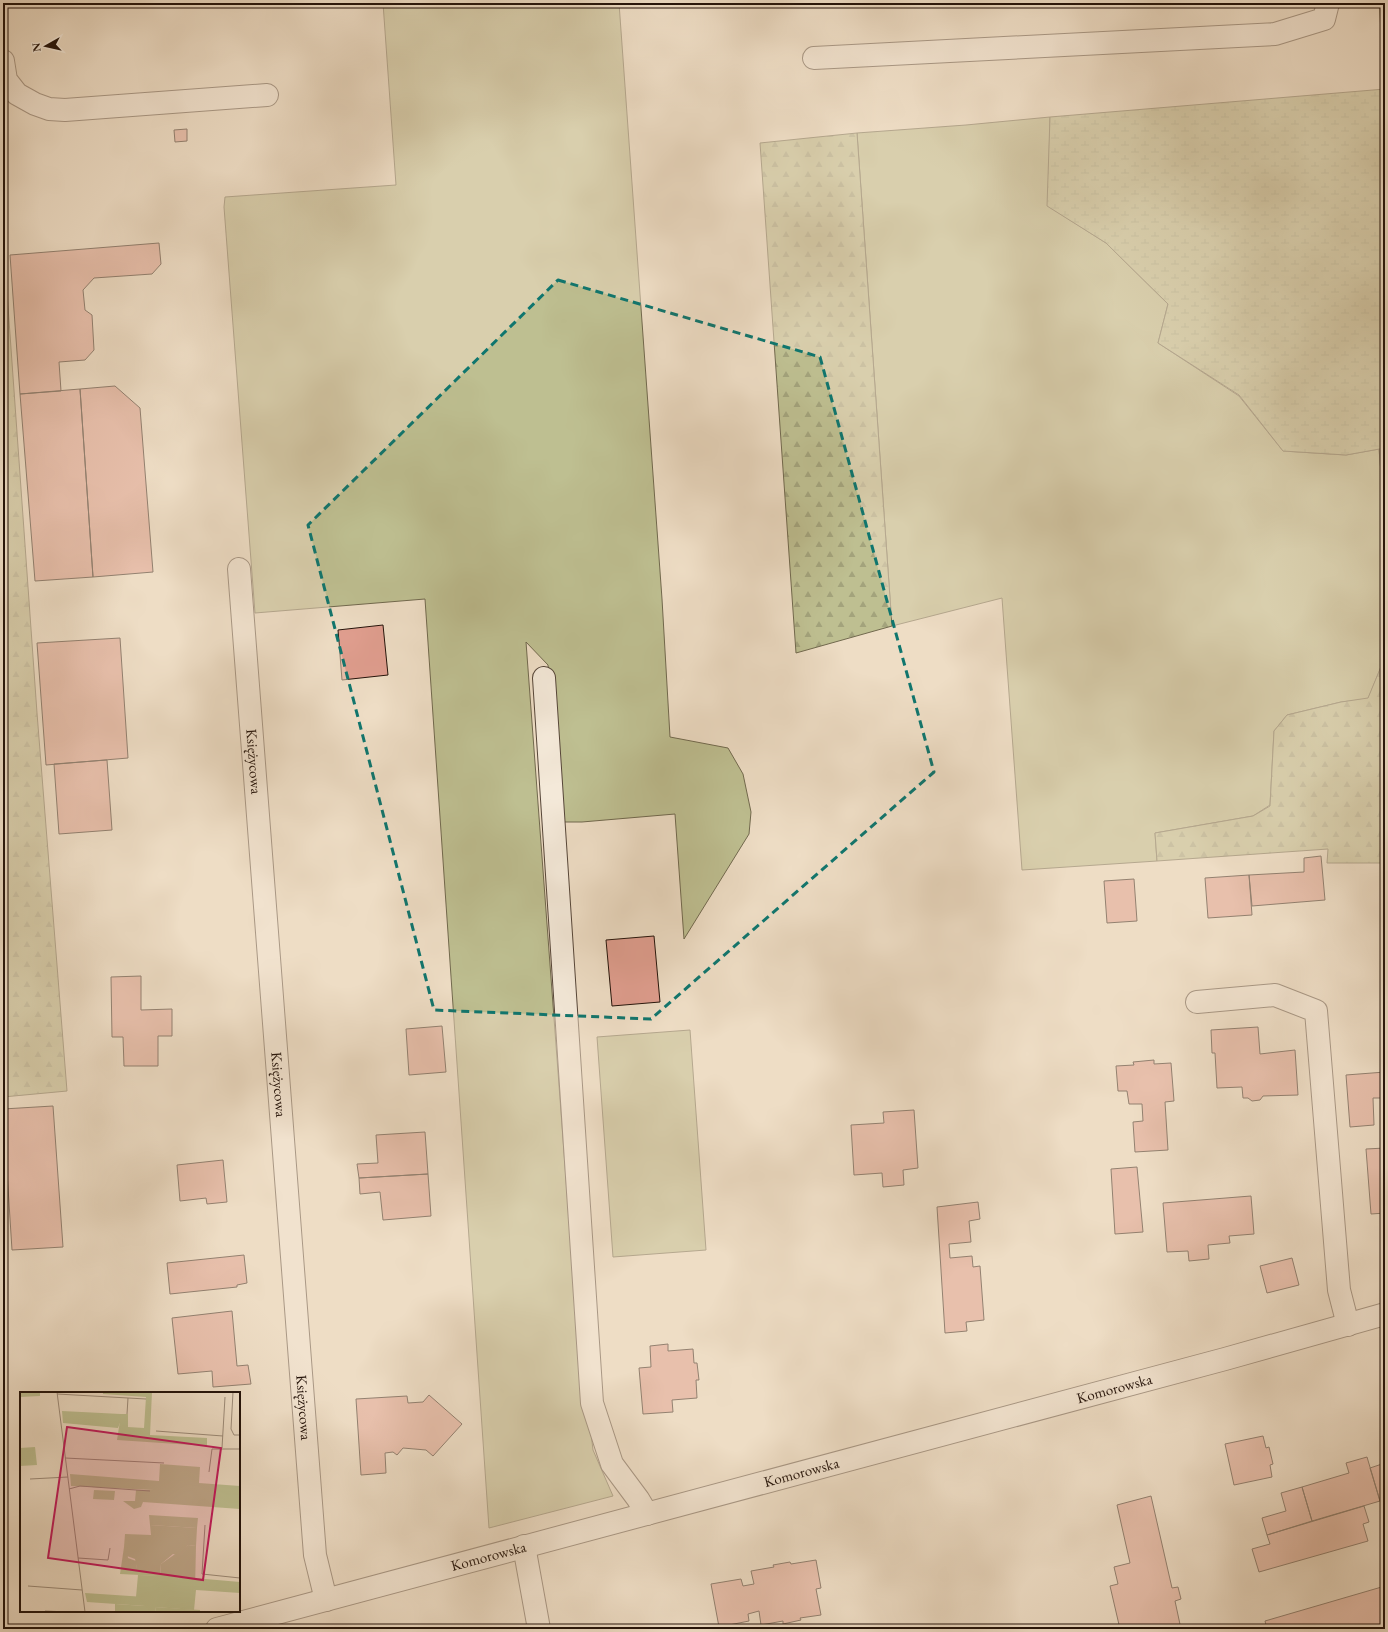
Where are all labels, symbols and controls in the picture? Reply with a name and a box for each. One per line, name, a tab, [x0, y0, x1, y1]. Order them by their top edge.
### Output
north arrow	[26, 26, 66, 66]
text: N	[29, 42, 44, 53]
street label: Księżycowa	[242, 728, 266, 795]
street label: Księżycowa	[267, 1051, 291, 1118]
street label: Komorowska	[1075, 1369, 1154, 1407]
street label: Księżycowa	[292, 1374, 316, 1441]
inset map	[20, 1392, 240, 1612]
street label: Komorowska	[762, 1453, 841, 1491]
street label: Komorowska	[449, 1537, 528, 1575]

